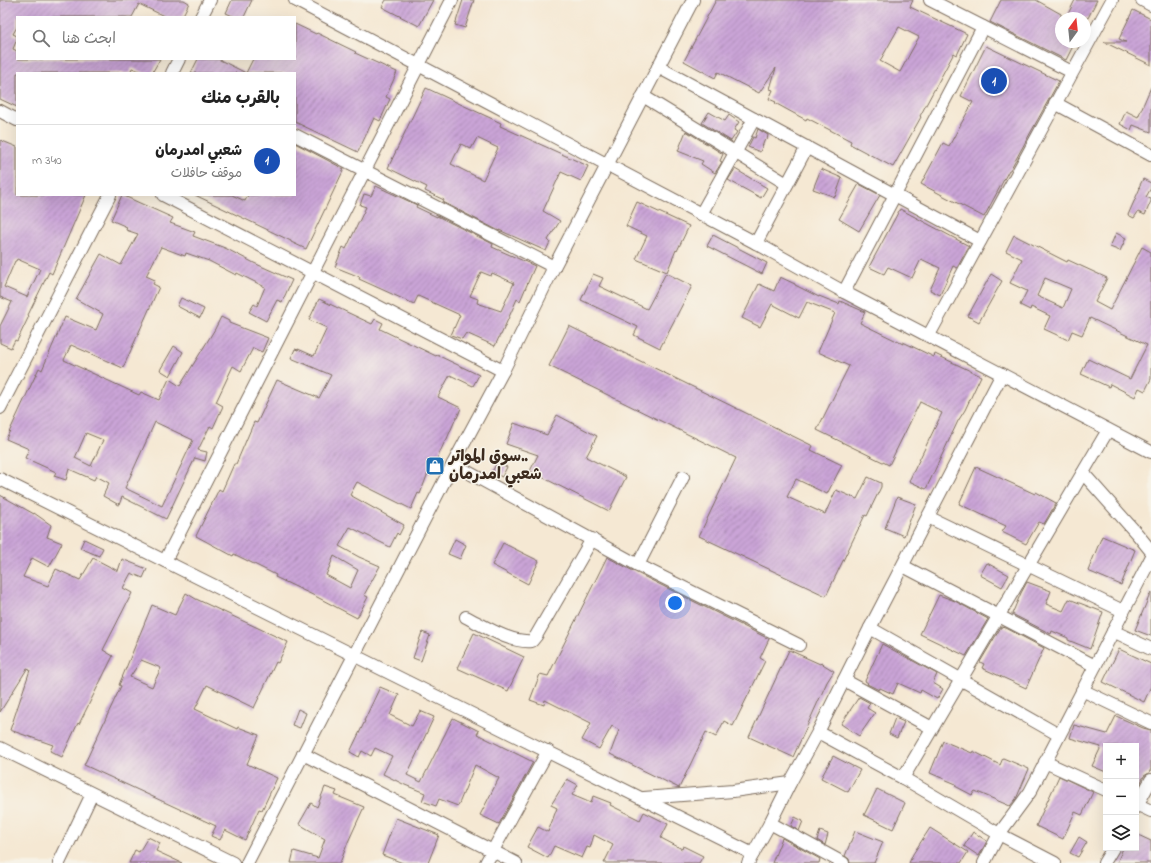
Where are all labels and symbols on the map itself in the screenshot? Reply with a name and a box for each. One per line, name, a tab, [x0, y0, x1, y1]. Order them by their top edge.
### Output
north arrow	[1055, 12, 1091, 48]
pin: 1	[981, 66, 1007, 96]
place label: سوق المواتر.. شعبي امدرمان	[447, 445, 542, 488]
shop icon: سوق المواتر.. شعبي امدرمان	[424, 455, 446, 477]
your location	[665, 593, 685, 613]

